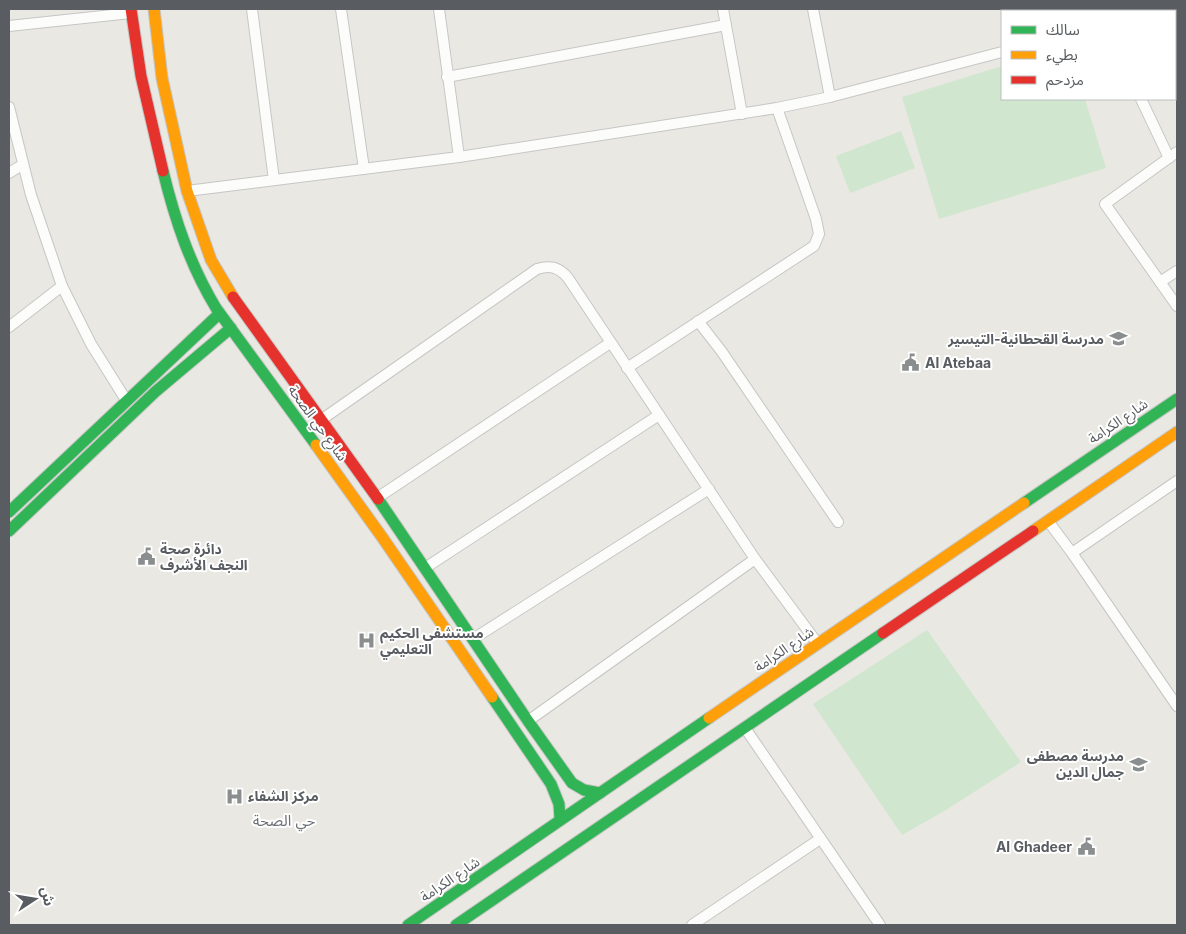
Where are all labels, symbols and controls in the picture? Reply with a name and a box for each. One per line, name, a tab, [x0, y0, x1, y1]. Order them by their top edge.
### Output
legend	[1001, 10, 1176, 100]
text: سالك	[1046, 20, 1080, 39]
text: بطيء	[1046, 45, 1078, 66]
text: مزدحم	[1046, 70, 1084, 91]
school or university icon: مدرسة القحطانية-التيسير	[1108, 329, 1128, 349]
place label: مدرسة القحطانية-التيسير	[947, 330, 1104, 348]
public building icon: Al Atebaa	[901, 353, 921, 373]
place label: Al Atebaa	[925, 354, 991, 371]
street label: شارع حي الصحة	[283, 381, 352, 466]
street label: شارع الكرامة	[1085, 395, 1152, 449]
place label: دائرة صحة النجف الأشرف	[160, 540, 248, 574]
public building icon: دائرة صحة النجف الأشرف	[136, 547, 156, 567]
street label: شارع الكرامة	[751, 623, 818, 677]
place label: مستشفى الحكيم التعليمي	[380, 624, 484, 660]
hospital icon: مستشفى الحكيم التعليمي	[356, 631, 376, 651]
place label: مدرسة مصطفى جمال الدين	[1027, 747, 1124, 781]
school or university icon: مدرسة مصطفى جمال الدين	[1128, 754, 1148, 774]
hospital icon: مركز الشفاء	[224, 786, 244, 806]
place label: مركز الشفاء	[248, 787, 319, 805]
district label: حي الصحة	[253, 811, 315, 832]
public building icon: Al Ghadeer	[1076, 837, 1096, 857]
place label: Al Ghadeer	[996, 838, 1072, 855]
street label: شارع الكرامة	[417, 853, 484, 907]
north arrow	[10, 874, 60, 924]
text: ش	[38, 885, 59, 907]

